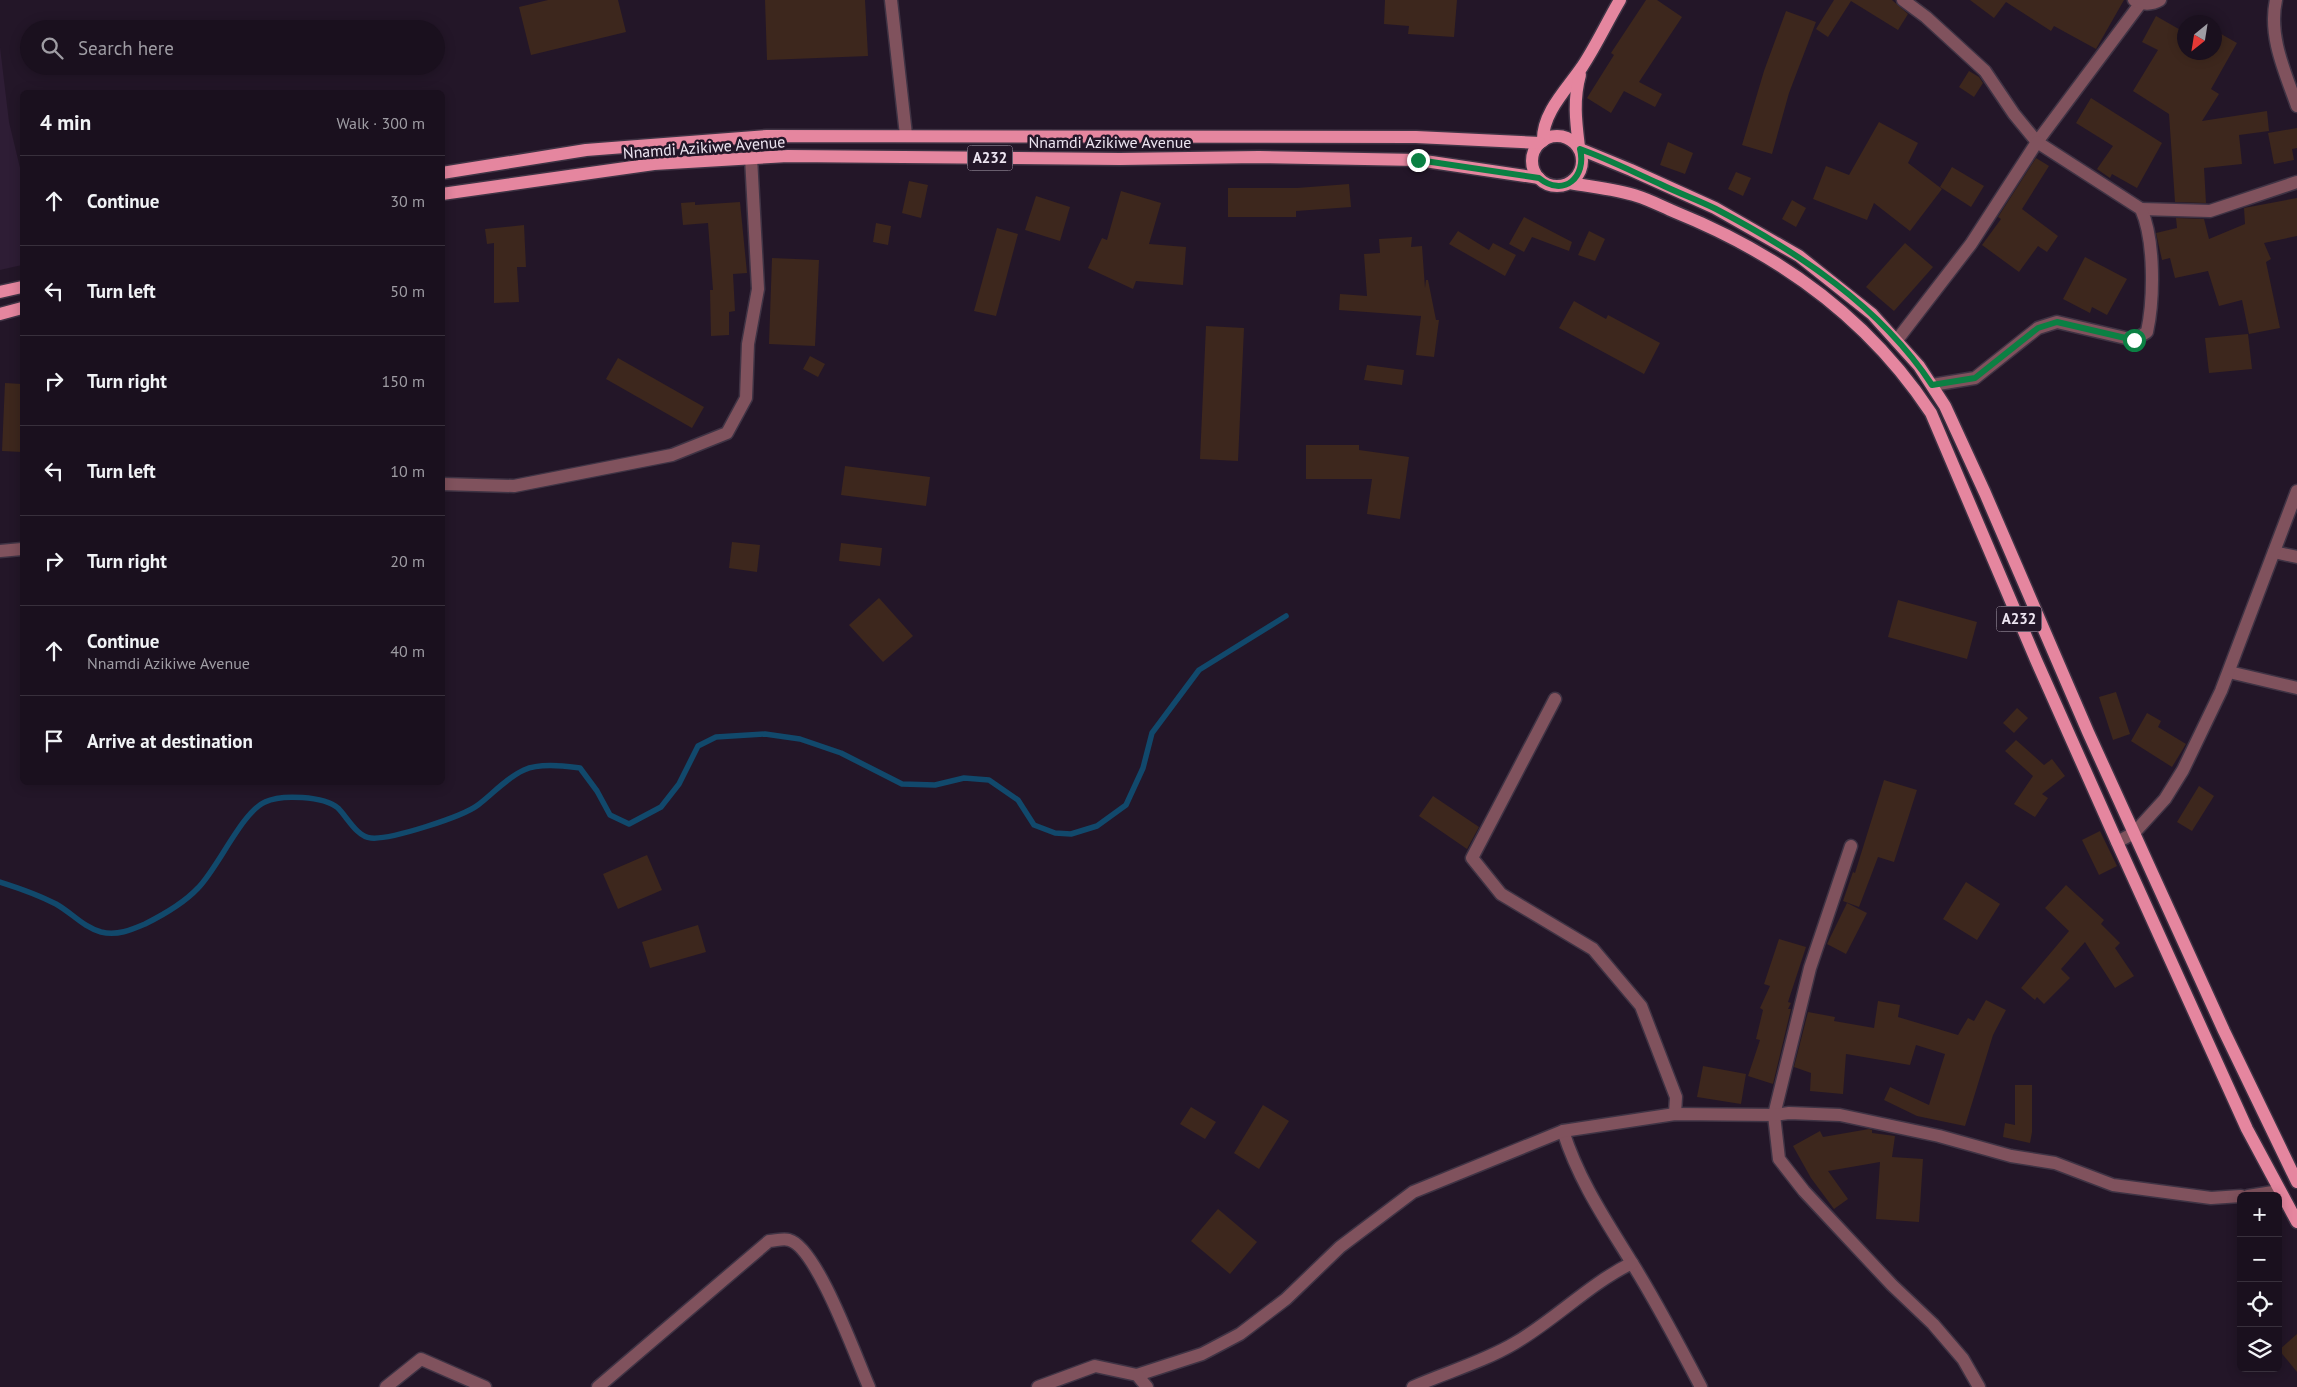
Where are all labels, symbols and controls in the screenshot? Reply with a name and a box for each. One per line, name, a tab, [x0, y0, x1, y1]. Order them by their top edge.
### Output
north arrow	[2177, 15, 2222, 60]
search box	[20, 20, 445, 75]
icon: search	[38, 34, 66, 62]
text: Search here	[78, 36, 174, 60]
text: 4 min	[40, 109, 91, 136]
text: Walk · 300 m	[336, 113, 425, 133]
street label: Nnamdi Azikiwe Avenue	[622, 131, 786, 163]
street label: Nnamdi Azikiwe Avenue	[1029, 132, 1191, 152]
road number: A232	[968, 146, 1012, 170]
route end	[1407, 149, 1430, 172]
icon: ahead	[40, 187, 68, 215]
text: Continue	[87, 189, 159, 213]
text: 30 m	[390, 191, 425, 211]
icon: left	[40, 277, 68, 305]
text: Turn left	[87, 279, 156, 303]
text: 50 m	[390, 281, 425, 301]
route start	[2123, 329, 2146, 352]
icon: right	[40, 367, 68, 395]
text: Turn right	[87, 369, 167, 393]
text: 150 m	[382, 371, 425, 391]
icon: left	[40, 457, 68, 485]
text: Turn left	[87, 459, 156, 483]
text: 10 m	[390, 461, 425, 481]
icon: right	[40, 547, 68, 575]
text: Turn right	[87, 549, 167, 573]
text: 20 m	[390, 551, 425, 571]
road number: A232	[1996, 606, 2042, 632]
text: Continue	[87, 629, 159, 653]
icon: ahead	[40, 637, 68, 665]
text: 40 m	[390, 641, 425, 661]
text: Nnamdi Azikiwe Avenue	[87, 653, 250, 673]
icon: arrive	[40, 727, 68, 755]
text: Arrive at destination	[87, 729, 253, 753]
map controls	[2237, 1192, 2282, 1372]
button: +	[2237, 1192, 2282, 1237]
button: −	[2237, 1237, 2282, 1282]
button: locate	[2237, 1282, 2282, 1327]
button: layers	[2237, 1327, 2282, 1372]

